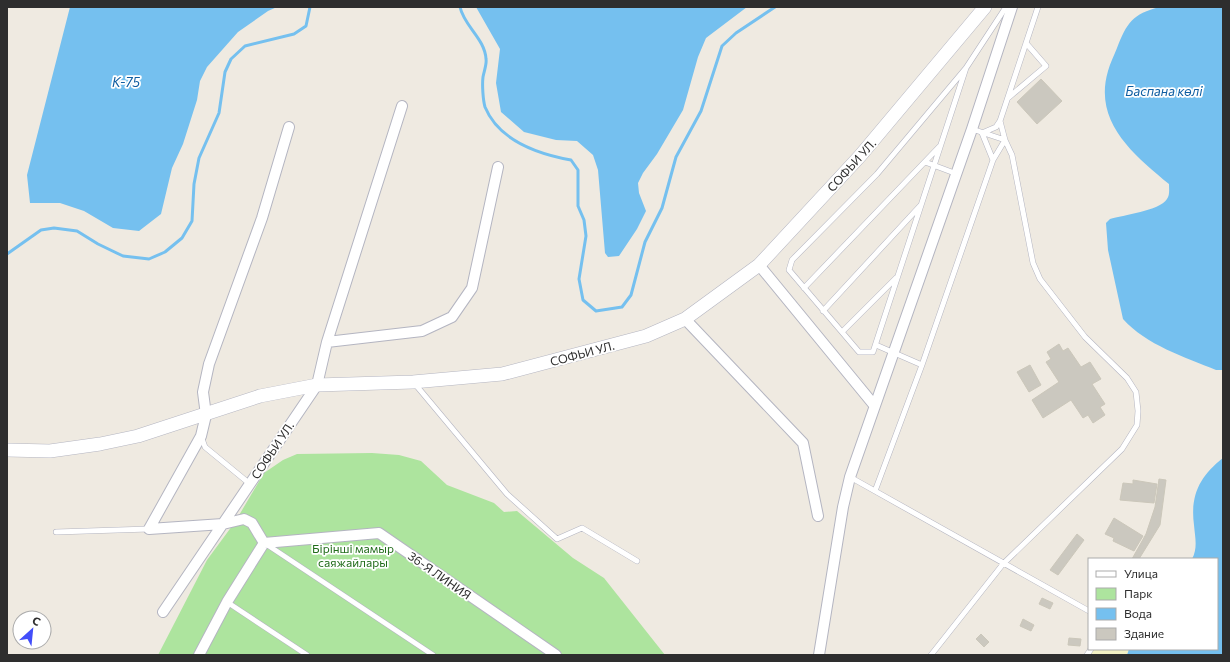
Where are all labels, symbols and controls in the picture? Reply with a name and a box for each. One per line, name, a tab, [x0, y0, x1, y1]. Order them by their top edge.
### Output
water label: К-75	[112, 74, 140, 90]
water label: Баспана көлі	[1125, 83, 1203, 99]
street label: СОФЬИ УЛ.	[824, 136, 878, 194]
street label: СОФЬИ УЛ.	[548, 338, 616, 368]
street label: СОФЬИ УЛ.	[248, 419, 296, 481]
park label: Бірінші мамыр саяжайлары	[312, 541, 394, 569]
street label: 36-Я ЛИНИЯ	[406, 548, 474, 602]
legend	[1088, 558, 1218, 650]
text: Улица	[1124, 566, 1158, 580]
text: Парк	[1124, 586, 1153, 600]
text: Вода	[1124, 606, 1152, 620]
north arrow	[12, 610, 52, 650]
text: С	[30, 613, 43, 628]
text: Здание	[1124, 626, 1164, 640]

